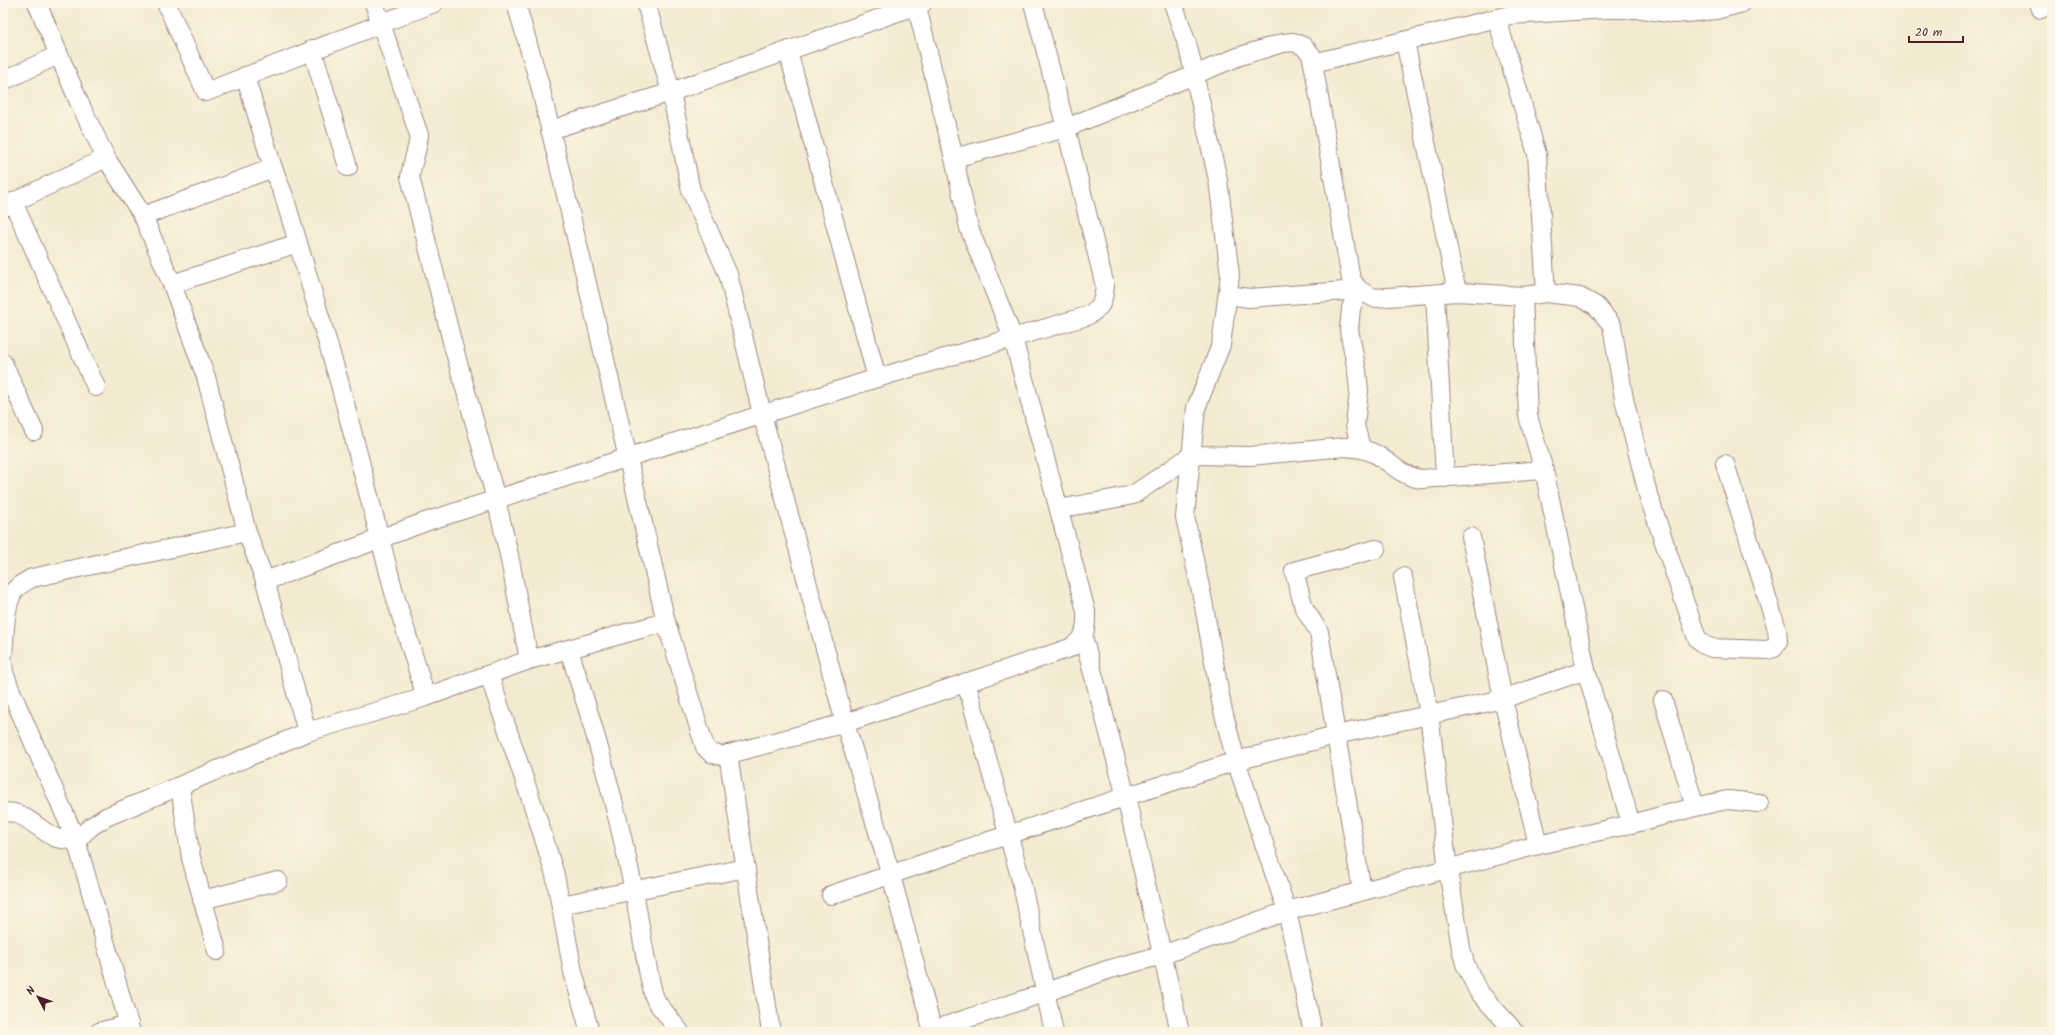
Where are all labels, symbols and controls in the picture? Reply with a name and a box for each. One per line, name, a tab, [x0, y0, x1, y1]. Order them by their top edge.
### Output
scale bar	[1909, 18, 1963, 44]
text: 20 m	[1915, 23, 1943, 42]
north arrow	[18, 977, 58, 1017]
text: N	[22, 983, 40, 1000]

